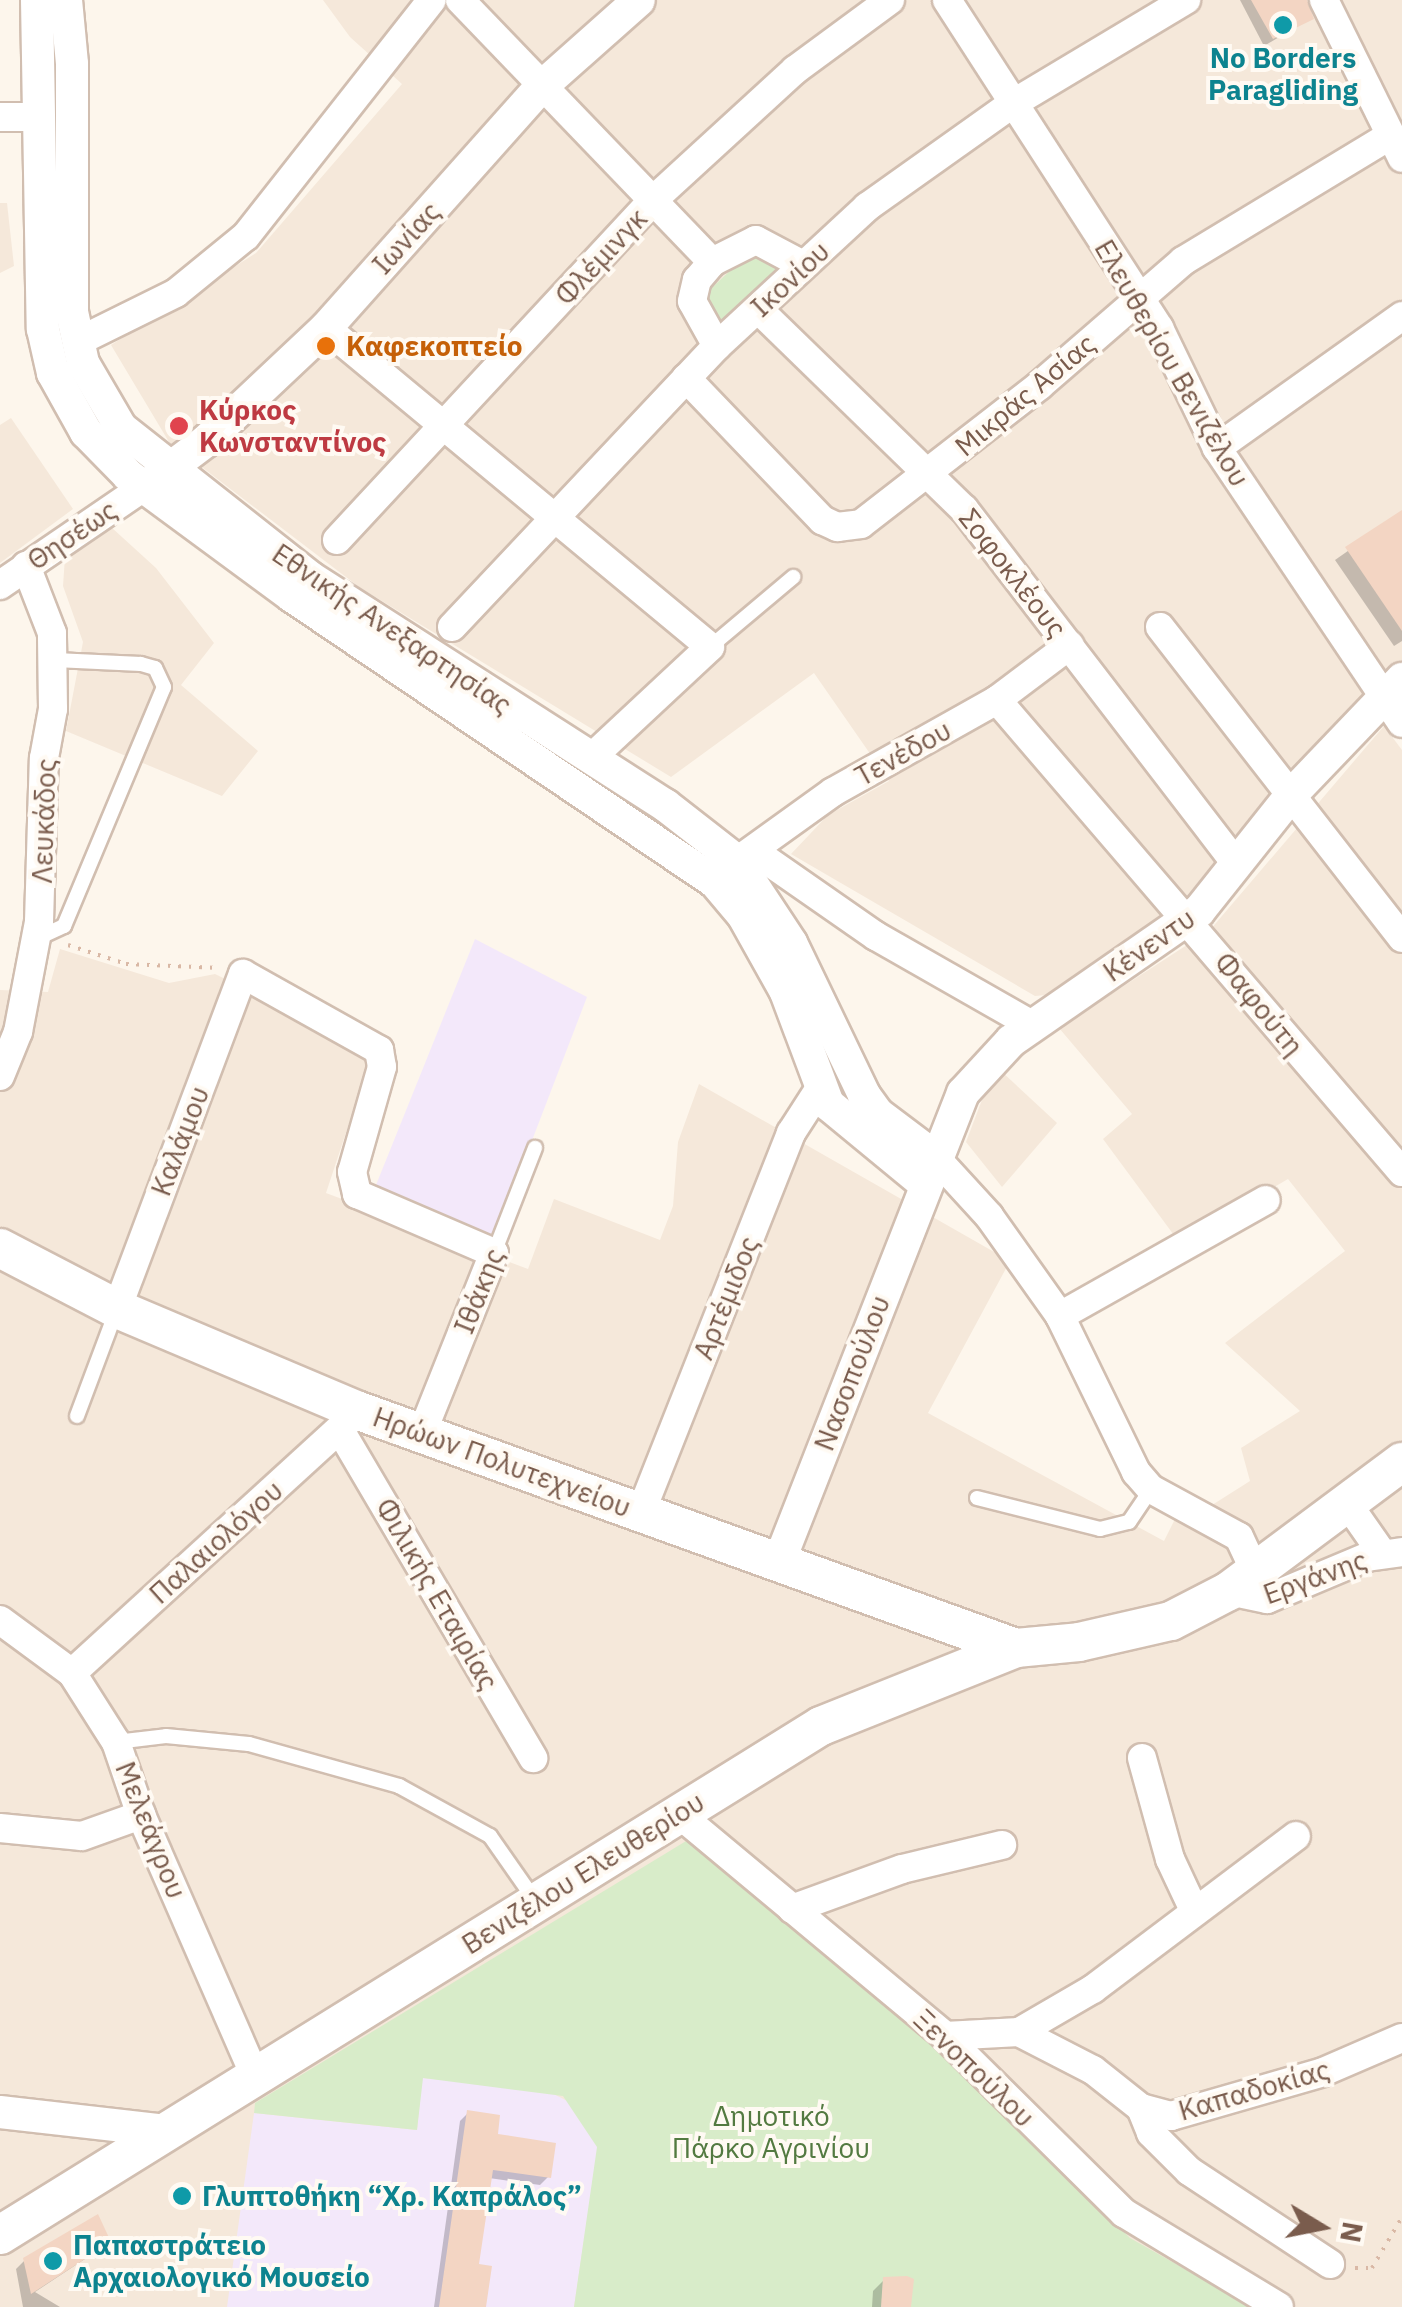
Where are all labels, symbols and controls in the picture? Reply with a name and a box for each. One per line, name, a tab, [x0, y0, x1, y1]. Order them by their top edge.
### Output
marker: No Borders Paragliding	[1272, 14, 1294, 36]
place label: No Borders Paragliding	[1208, 41, 1358, 107]
street label: Ιωνίας	[365, 195, 447, 281]
street label: Φλέμινγκ	[548, 202, 654, 312]
street label: Ικονίου	[744, 234, 836, 324]
street label: Ελευθερίου Βενιζέλου	[1088, 234, 1256, 492]
street label: Μικράς Ασίας	[948, 327, 1102, 463]
place label: Καφεκοπτείο	[346, 329, 523, 363]
marker: Καφεκοπτείο	[315, 335, 337, 357]
place label: Κύρκος Κωνσταντίνος	[199, 393, 386, 459]
marker: Κύρκος Κωνσταντίνος	[168, 415, 190, 437]
street label: Θησέως	[21, 493, 123, 577]
street label: Σοφοκλέους	[952, 502, 1074, 644]
street label: Εθνικής Ανεξαρτησίας	[266, 536, 518, 722]
street label: Τενέδου	[849, 713, 957, 793]
street label: Λευκάδος	[25, 758, 63, 884]
street label: Κένεντυ	[1097, 901, 1201, 989]
street label: Φαφούτη	[1207, 946, 1311, 1062]
street label: Καλάμου	[144, 1081, 216, 1201]
street label: Αρτέμιδος	[686, 1232, 766, 1364]
street label: Ιθάκης	[447, 1243, 511, 1339]
street label: Νασοπούλου	[807, 1291, 897, 1455]
street label: Ηρώων Πολυτεχνείου	[368, 1400, 636, 1524]
street label: Παλαιολόγου	[142, 1473, 290, 1611]
street label: Φιλικής Εταιρίας	[369, 1492, 505, 1696]
street label: Εργάνης	[1259, 1543, 1371, 1611]
street label: Μελεάγρου	[108, 1757, 194, 1903]
street label: Βενιζέλου Ελευθερίου	[456, 1785, 710, 1961]
street label: Ξενοπούλου	[907, 2002, 1041, 2134]
street label: Καπαδοκίας	[1174, 2052, 1334, 2128]
park label: Δημοτικό Πάρκο Αγρινίου	[672, 2099, 870, 2165]
north arrow	[1272, 2177, 1372, 2277]
place label: Γλυπτοθήκη “Χρ. Καπράλος”	[202, 2179, 582, 2213]
marker: Γλυπτοθήκη “Χρ. Καπράλος”	[171, 2185, 193, 2207]
text: N	[1332, 2219, 1372, 2245]
place label: Παπαστράτειο Αρχαιολογικό Μουσείο	[73, 2228, 370, 2294]
marker: Παπαστράτειο Αρχαιολογικό Μουσείο	[42, 2250, 64, 2272]

